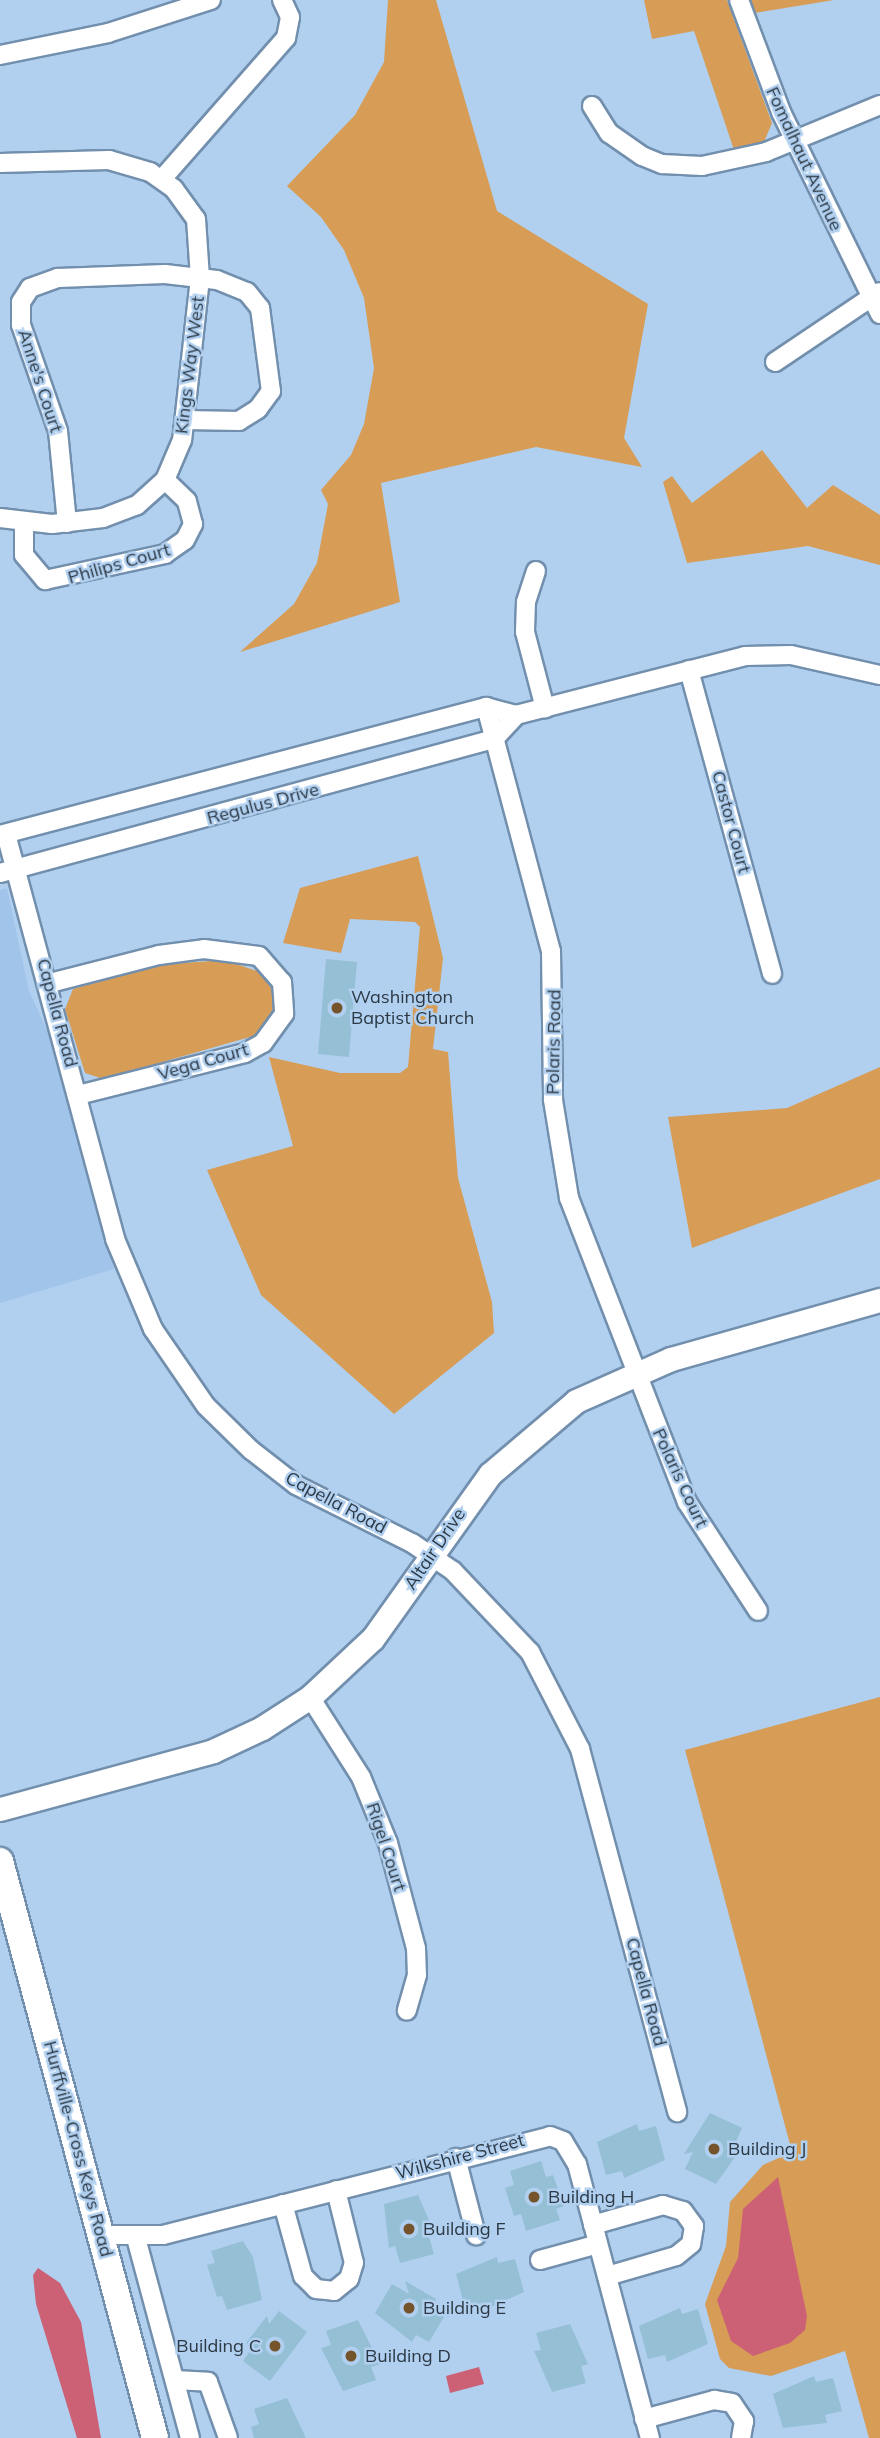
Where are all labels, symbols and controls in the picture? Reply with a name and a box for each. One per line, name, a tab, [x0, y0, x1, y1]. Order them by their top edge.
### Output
street label: Fomalhaut Avenue	[761, 84, 847, 234]
street label: Kings Way West	[171, 295, 209, 435]
street label: Anne's Court	[13, 327, 67, 435]
street label: Philips Court	[65, 539, 173, 589]
street label: Castor Court	[707, 768, 755, 876]
street label: Regulus Drive	[205, 779, 321, 829]
street label: Capella Road	[32, 956, 82, 1070]
place label: Washington Baptist Church	[351, 987, 474, 1030]
street label: Polaris Road	[542, 989, 566, 1095]
marker: Washington Baptist Church	[329, 1000, 345, 1016]
street label: Vega Court	[155, 1039, 251, 1085]
street label: Polaris Court	[648, 1425, 712, 1531]
street label: Capella Road	[282, 1467, 390, 1539]
street label: Altair Drive	[400, 1504, 470, 1594]
street label: Rigel Court	[362, 1800, 410, 1894]
street label: Capella Road	[621, 1935, 671, 2049]
street label: Hurffville-Cross Keys Road	[39, 2039, 117, 2259]
street label: Wilkshire Street	[393, 2129, 527, 2185]
place label: Building J	[728, 2138, 806, 2160]
marker: Building J	[706, 2141, 722, 2157]
place label: Building H	[548, 2186, 634, 2208]
marker: Building H	[526, 2189, 542, 2205]
place label: Building F	[423, 2218, 505, 2240]
marker: Building F	[401, 2221, 417, 2237]
place label: Building E	[423, 2297, 506, 2319]
marker: Building E	[401, 2300, 417, 2316]
place label: Building C	[176, 2335, 261, 2357]
marker: Building C	[267, 2338, 283, 2354]
place label: Building D	[365, 2345, 451, 2367]
marker: Building D	[343, 2348, 359, 2364]

